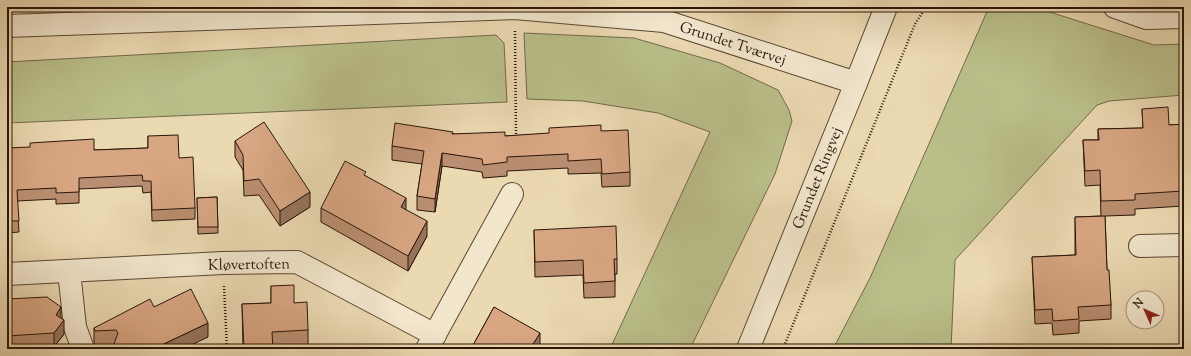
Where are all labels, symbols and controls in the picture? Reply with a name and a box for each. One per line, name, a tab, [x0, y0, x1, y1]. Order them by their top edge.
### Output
street label: Grundet Tværvej	[677, 17, 788, 72]
street label: Grundet Ringvej	[788, 124, 848, 233]
street label: Kløvertoften	[208, 254, 290, 277]
north arrow	[1125, 290, 1165, 330]
text: N	[1129, 295, 1148, 313]

